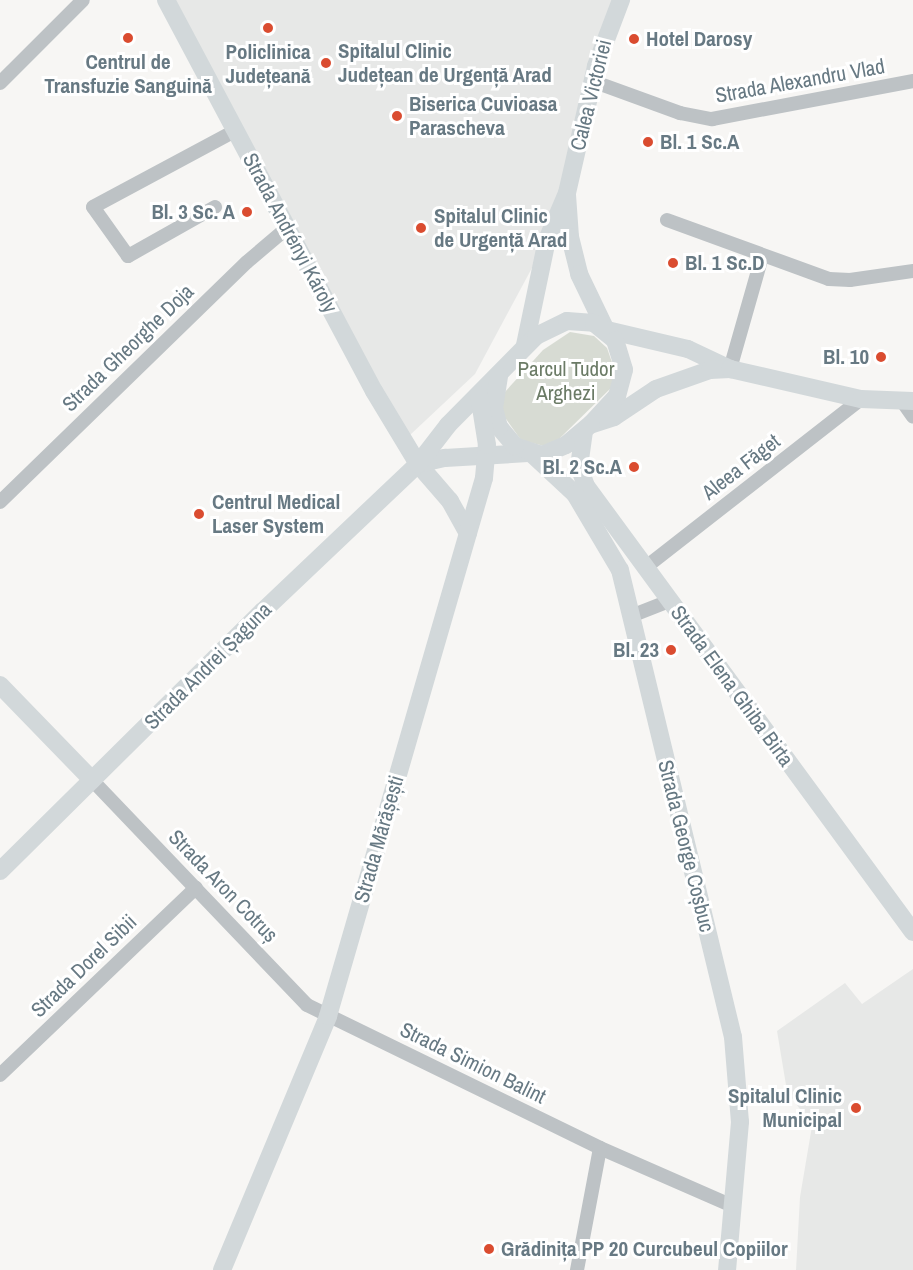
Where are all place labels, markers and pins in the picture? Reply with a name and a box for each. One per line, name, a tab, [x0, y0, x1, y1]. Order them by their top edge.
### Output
marker: Policlinica Județeană	[259, 19, 277, 37]
place label: Hotel Darosy	[646, 26, 752, 52]
marker: Centrul de Transfuzie Sanguină	[119, 29, 137, 47]
marker: Hotel Darosy	[627, 32, 641, 46]
place label: Spitalul Clinic Județean de Urgență Arad	[338, 38, 552, 88]
place label: Policlinica Județeană	[225, 39, 311, 89]
place label: Centrul de Transfuzie Sanguină	[44, 49, 212, 99]
marker: Spitalul Clinic Județean de Urgență Arad	[319, 56, 333, 70]
place label: Biserica Cuvioasa Parascheva	[409, 91, 557, 141]
marker: Biserica Cuvioasa Parascheva	[390, 109, 404, 123]
place label: Bl. 1 Sc.A	[660, 129, 739, 155]
marker: Bl. 1 Sc.A	[641, 135, 655, 149]
place label: Bl. 3 Sc. A	[151, 199, 235, 225]
place label: Spitalul Clinic de Urgență Arad	[434, 203, 568, 253]
marker: Bl. 3 Sc. A	[240, 205, 254, 219]
marker: Spitalul Clinic de Urgență Arad	[412, 219, 430, 237]
place label: Bl. 1 Sc.D	[685, 250, 764, 276]
marker: Bl. 1 Sc.D	[666, 256, 680, 270]
place label: Bl. 10	[823, 344, 869, 370]
marker: Bl. 10	[874, 350, 888, 364]
place label: Bl. 2 Sc.A	[543, 454, 622, 480]
marker: Bl. 2 Sc.A	[627, 460, 641, 474]
place label: Centrul Medical Laser System	[212, 489, 340, 539]
marker: Centrul Medical Laser System	[190, 505, 208, 523]
place label: Bl. 23	[613, 637, 659, 663]
marker: Bl. 23	[664, 643, 678, 657]
place label: Spitalul Clinic Municipal	[728, 1083, 842, 1133]
marker: Spitalul Clinic Municipal	[847, 1099, 865, 1117]
place label: Grădinița PP 20 Curcubeul Copiilor	[501, 1236, 788, 1262]
marker: Grădinița PP 20 Curcubeul Copiilor	[482, 1242, 496, 1256]

